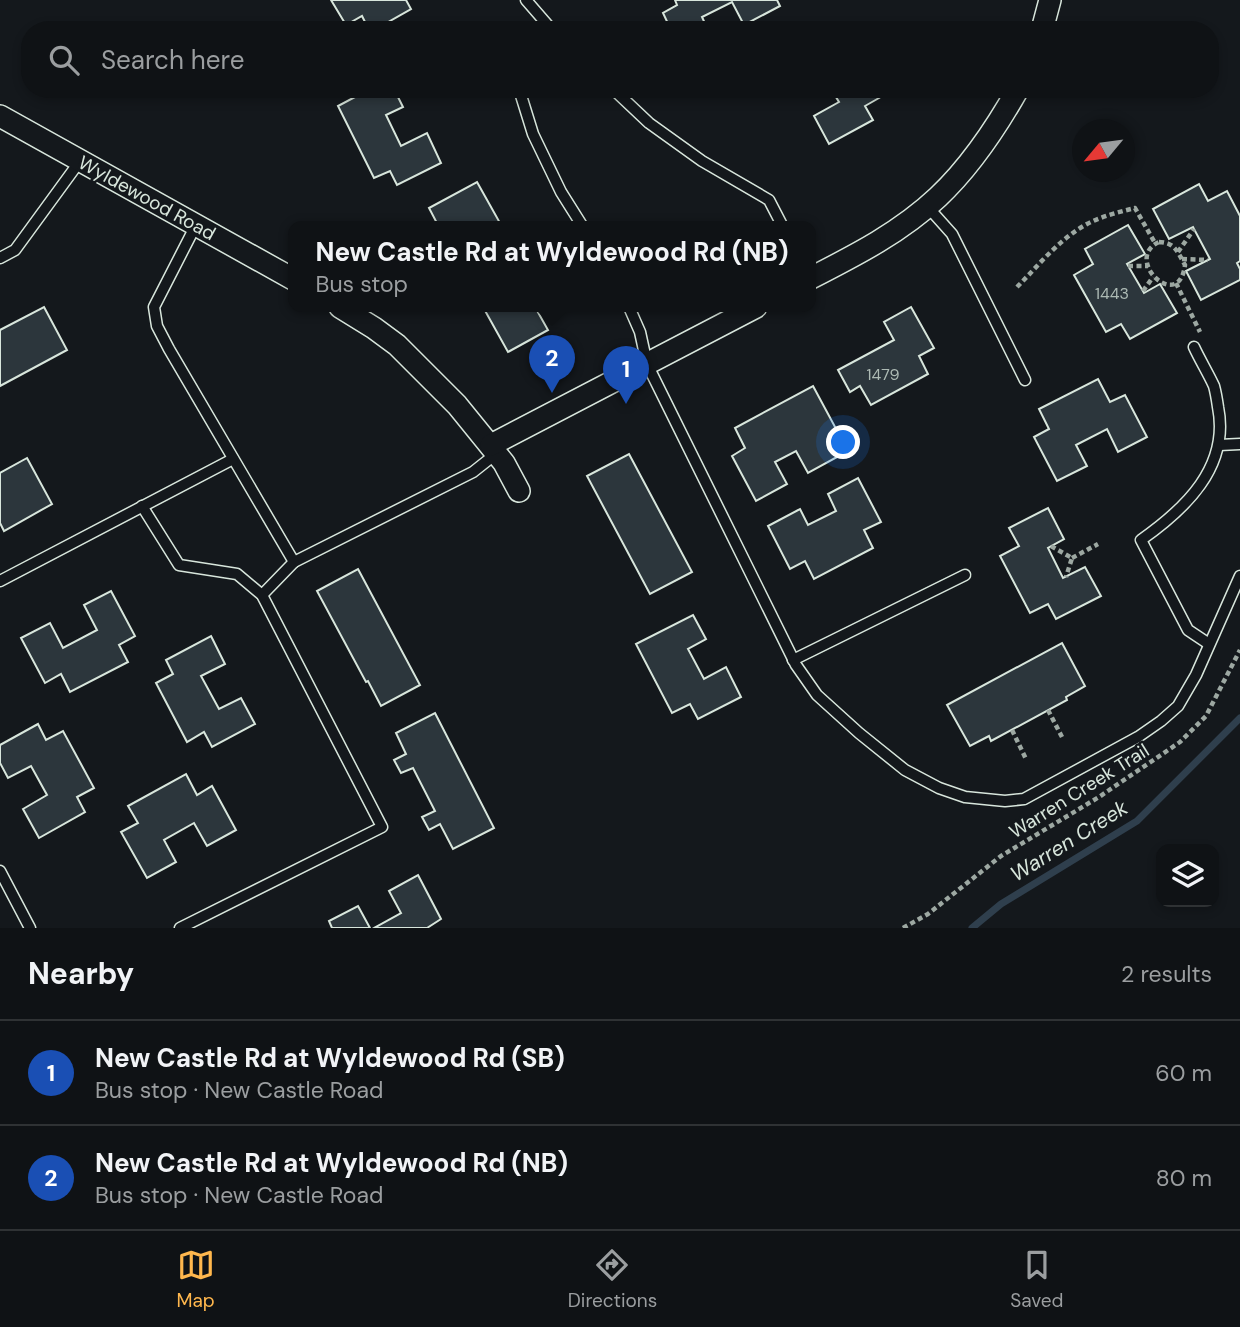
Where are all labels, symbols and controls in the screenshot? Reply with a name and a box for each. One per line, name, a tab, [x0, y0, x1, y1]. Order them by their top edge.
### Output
search box	[21, 21, 1219, 98]
icon: search	[45, 41, 83, 79]
text: Search here	[101, 43, 244, 77]
north arrow	[1072, 119, 1135, 182]
street label: Wyldewood Road	[74, 150, 220, 246]
popup	[288, 221, 816, 312]
text: New Castle Rd at Wyldewood Rd (NB)	[316, 235, 788, 269]
text: Bus stop	[316, 269, 408, 299]
house number: 1443	[1095, 283, 1129, 304]
pin: 2	[529, 335, 575, 393]
pin: 1	[603, 346, 649, 404]
house number: 1479	[867, 364, 899, 385]
your location	[826, 425, 860, 459]
street label: Warren Creek Trail	[1005, 739, 1153, 843]
water label: Warren Creek	[1006, 795, 1132, 887]
map controls	[1156, 844, 1219, 907]
button: layers	[1156, 844, 1219, 907]
text: Nearby	[28, 954, 134, 993]
text: 2 results	[1121, 959, 1212, 989]
text: New Castle Rd at Wyldewood Rd (SB)	[95, 1041, 565, 1075]
text: 1	[47, 1058, 55, 1088]
text: 60 m	[1155, 1058, 1212, 1088]
text: Bus stop · New Castle Road	[95, 1075, 383, 1105]
text: New Castle Rd at Wyldewood Rd (NB)	[95, 1146, 568, 1180]
text: 2	[44, 1163, 58, 1193]
text: 80 m	[1156, 1163, 1212, 1193]
text: Bus stop · New Castle Road	[95, 1180, 383, 1210]
tab: Map	[177, 1246, 215, 1313]
tab: Directions	[568, 1246, 657, 1313]
tab: Saved	[1010, 1246, 1063, 1313]

